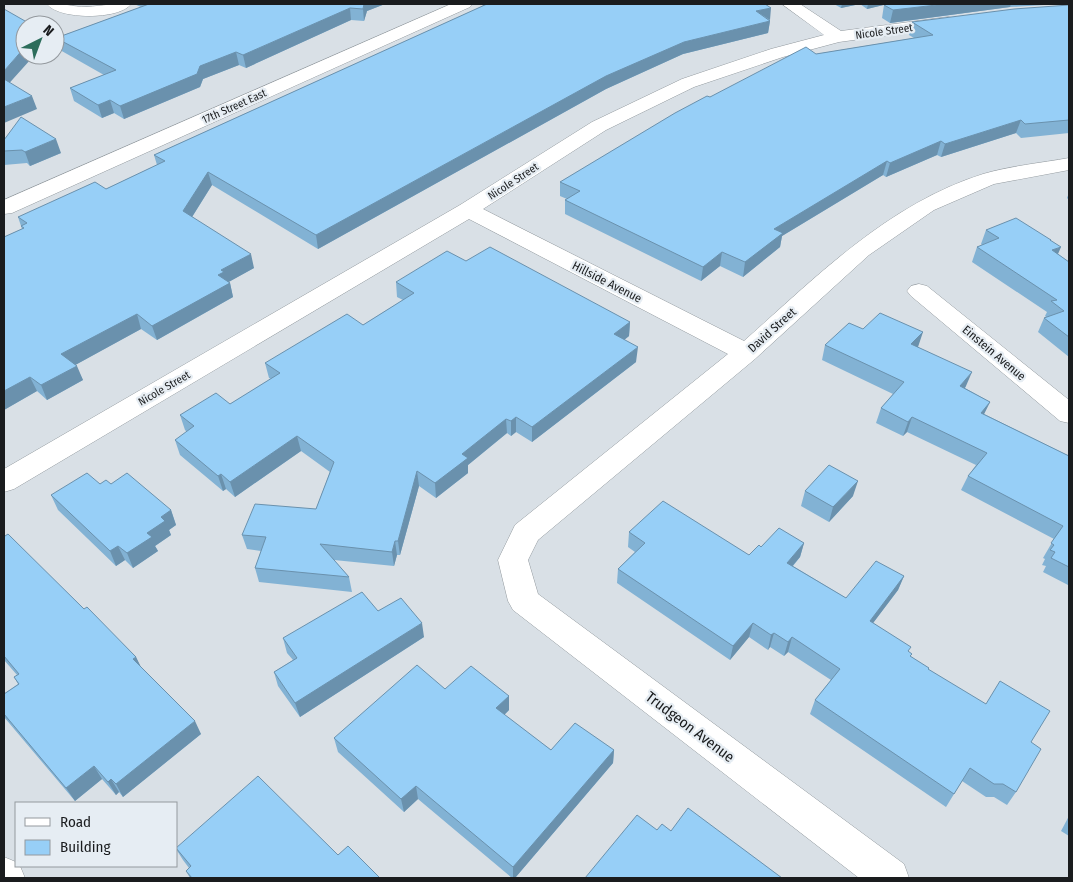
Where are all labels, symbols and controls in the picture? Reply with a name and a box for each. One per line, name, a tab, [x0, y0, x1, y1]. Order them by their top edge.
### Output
north arrow	[15, 15, 65, 65]
street label: Nicole Street	[855, 21, 914, 42]
text: N	[40, 22, 57, 40]
street label: 17th Street East	[200, 86, 269, 126]
street label: Nicole Street	[486, 160, 541, 203]
street label: Hillside Avenue	[570, 259, 644, 306]
street label: David Street	[745, 305, 799, 355]
street label: Einstein Avenue	[960, 323, 1028, 383]
street label: Nicole Street	[136, 368, 193, 408]
street label: Trudgeon Avenue	[642, 688, 738, 766]
legend	[15, 802, 178, 867]
text: Road	[60, 813, 91, 831]
text: Building	[60, 838, 111, 856]

